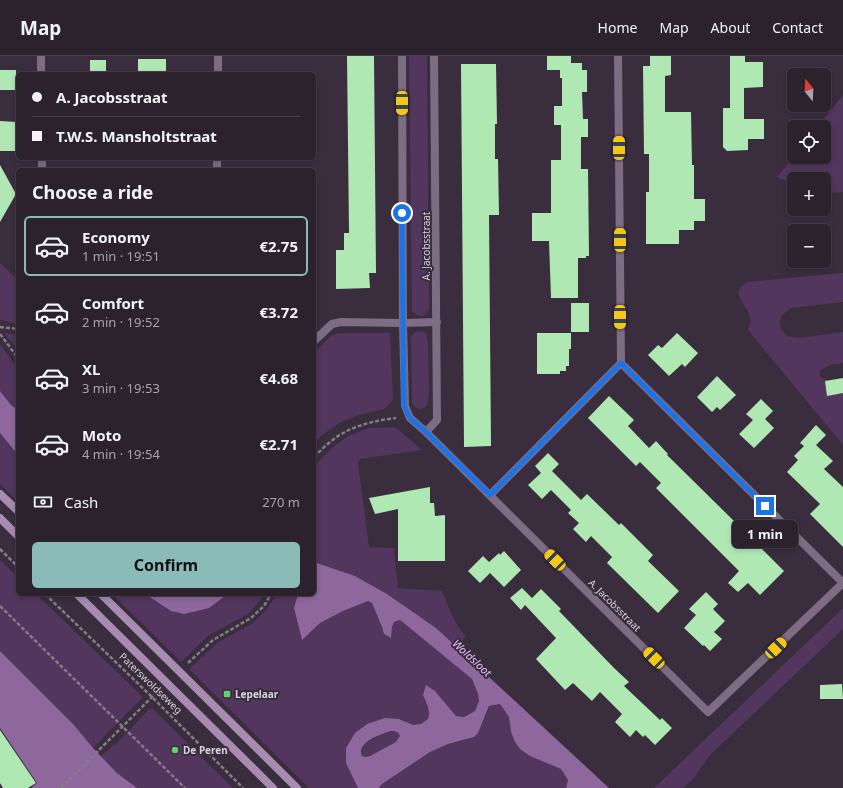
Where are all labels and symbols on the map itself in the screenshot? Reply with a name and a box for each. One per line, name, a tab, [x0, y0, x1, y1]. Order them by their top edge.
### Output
north arrow	[787, 68, 831, 112]
car	[396, 91, 408, 115]
car	[613, 136, 625, 160]
route start	[393, 204, 411, 222]
street label: A. Jacobsstraat	[419, 211, 433, 280]
car	[614, 228, 626, 252]
car	[614, 305, 626, 329]
route end	[756, 497, 774, 515]
callout: 1 min	[732, 520, 798, 548]
car	[542, 547, 568, 573]
street label: A. Jacobsstraat	[586, 576, 645, 635]
car	[763, 635, 789, 661]
water label: Woldsloot	[450, 636, 495, 680]
car	[641, 645, 667, 671]
street label: Paterswoldseweg	[117, 649, 185, 717]
place label: Lepelaar	[235, 687, 279, 701]
marker: Lepelaar	[222, 689, 232, 699]
place label: De Peren	[183, 743, 228, 757]
marker: De Peren	[170, 745, 180, 755]

